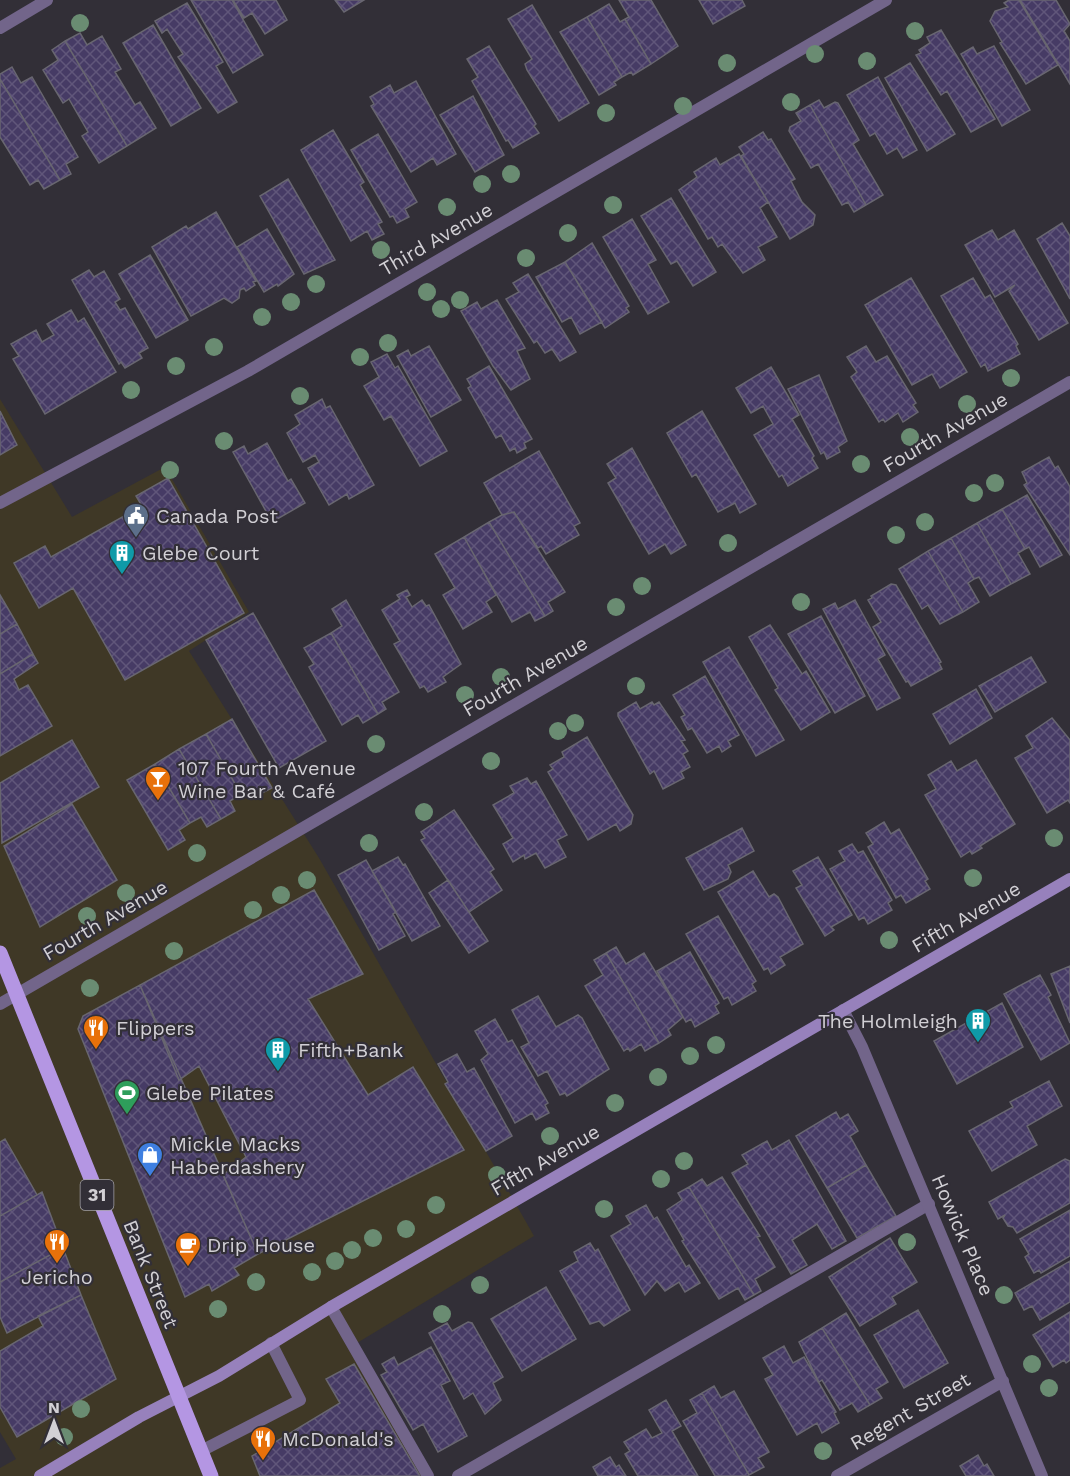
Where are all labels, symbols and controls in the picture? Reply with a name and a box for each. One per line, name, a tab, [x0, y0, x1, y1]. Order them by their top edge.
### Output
street label: Third Avenue	[375, 197, 497, 281]
street label: Fourth Avenue	[878, 386, 1012, 478]
public building icon: Canada Post	[121, 501, 151, 539]
place label: Canada Post	[156, 504, 279, 528]
building icon: Glebe Court	[107, 538, 137, 576]
place label: Glebe Court	[142, 541, 260, 565]
street label: Fourth Avenue	[458, 630, 592, 722]
place label: 107 Fourth Avenue Wine Bar & Café	[178, 756, 356, 803]
bar icon: 107 Fourth Avenue Wine Bar & Café	[143, 764, 173, 802]
street label: Fourth Avenue	[38, 874, 172, 966]
street label: Fifth Avenue	[907, 876, 1025, 958]
building icon: The Holmleigh	[963, 1006, 993, 1044]
place label: The Holmleigh	[818, 1009, 958, 1033]
restaurant icon: Flippers	[81, 1013, 111, 1051]
place label: Flippers	[116, 1016, 195, 1040]
building icon: Fifth+Bank	[263, 1035, 293, 1073]
place label: Fifth+Bank	[298, 1038, 403, 1062]
sports icon: Glebe Pilates	[112, 1078, 142, 1116]
place label: Glebe Pilates	[146, 1081, 274, 1105]
street label: Fifth Avenue	[486, 1119, 604, 1201]
place label: Mickle Macks Haberdashery	[170, 1132, 305, 1179]
shop icon: Mickle Macks Haberdashery	[135, 1140, 165, 1178]
street label: Howick Place	[927, 1171, 999, 1299]
road number: 31	[80, 1180, 114, 1210]
street label: Bank Street	[118, 1216, 184, 1332]
restaurant icon: Jericho	[42, 1227, 72, 1265]
cafe icon: Drip House	[173, 1230, 203, 1268]
place label: Drip House	[207, 1233, 315, 1257]
place label: Jericho	[21, 1265, 93, 1289]
street label: Regent Street	[846, 1367, 975, 1455]
north arrow	[24, 1392, 84, 1452]
text: N	[48, 1398, 60, 1417]
restaurant icon: McDonald's	[248, 1424, 278, 1462]
place label: McDonald's	[282, 1427, 394, 1451]

